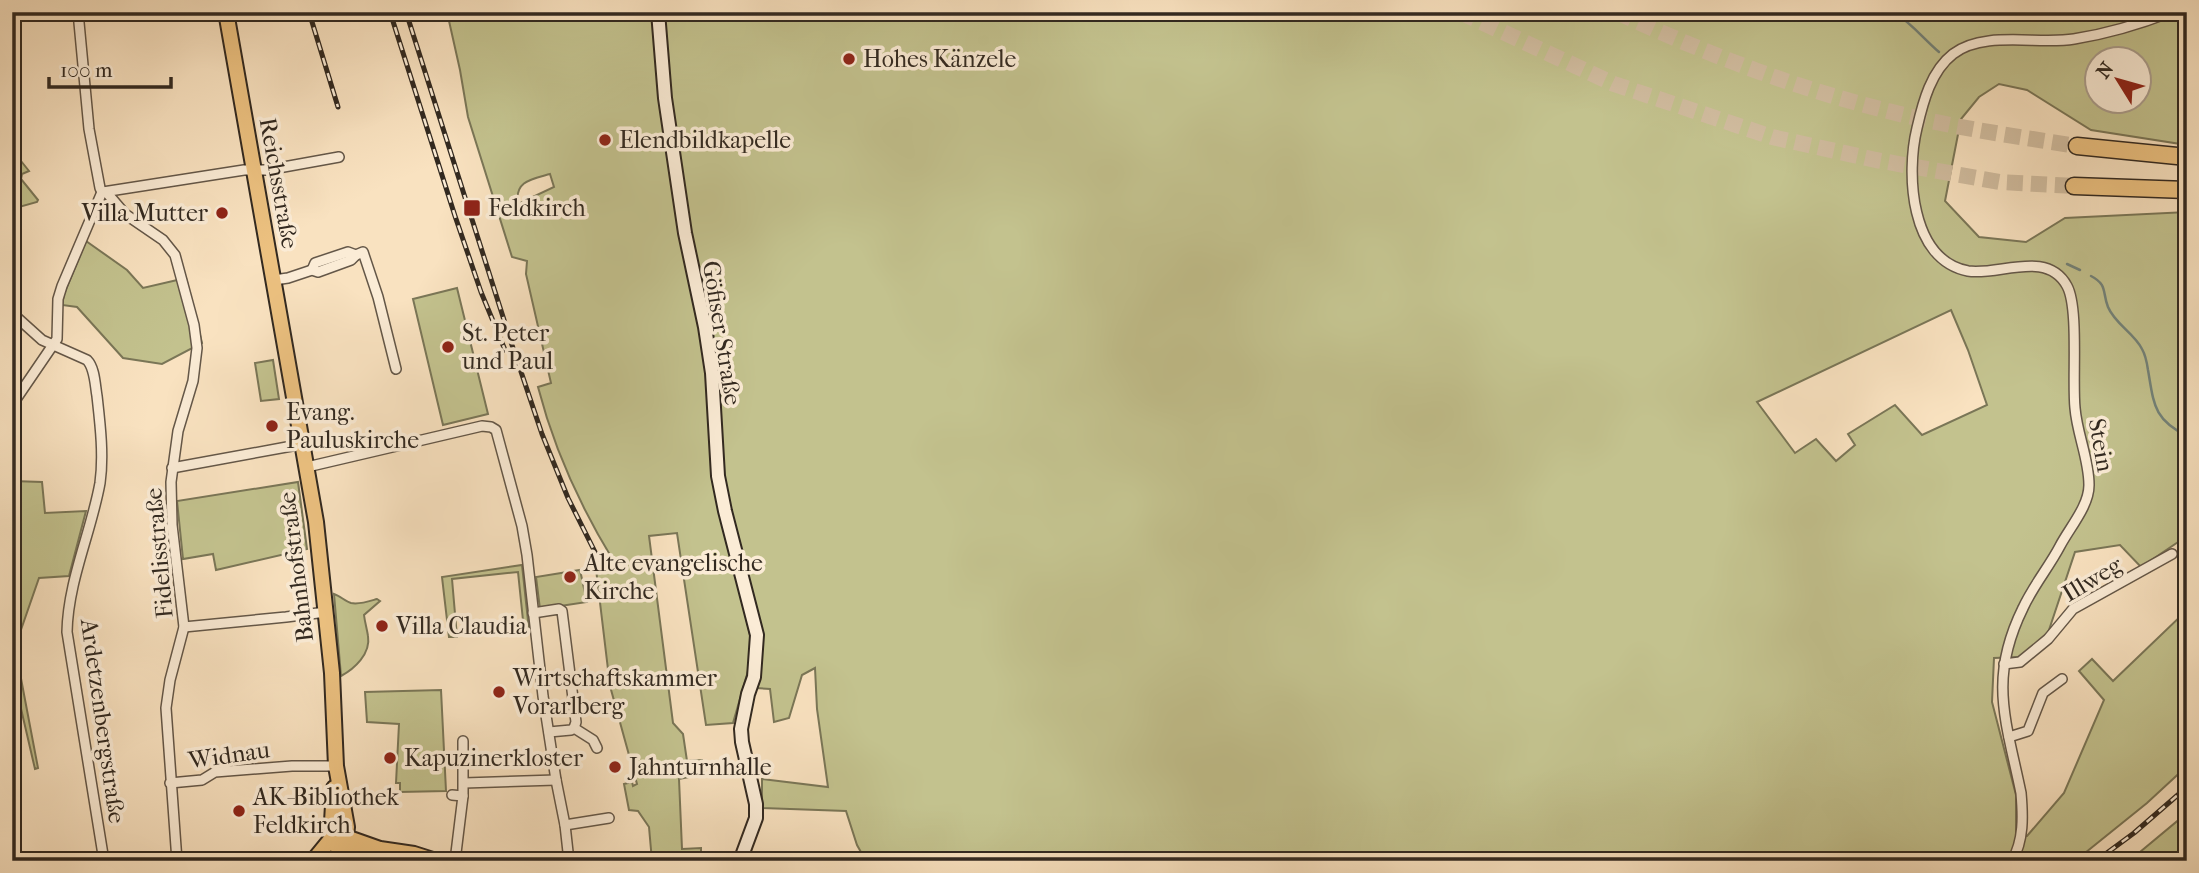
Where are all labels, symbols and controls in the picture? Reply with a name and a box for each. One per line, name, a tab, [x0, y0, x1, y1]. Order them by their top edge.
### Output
place label: Hohes Känzele	[863, 45, 1016, 73]
scale bar	[49, 46, 172, 90]
north arrow	[2084, 46, 2154, 116]
marker: Hohes Känzele	[841, 51, 857, 67]
text: 100 m	[60, 58, 113, 82]
text: N	[2092, 58, 2119, 83]
street label: Reichsstraße	[254, 115, 304, 251]
place label: Elendbildkapelle	[619, 126, 791, 154]
marker: Elendbildkapelle	[597, 132, 613, 148]
place label: Feldkirch	[488, 194, 586, 222]
marker: Feldkirch	[462, 198, 482, 218]
place label: Villa Mutter	[80, 199, 209, 227]
marker: Villa Mutter	[214, 205, 230, 221]
street label: Göfiser Straße	[697, 259, 747, 407]
place label: St. Peter und Paul	[461, 319, 553, 375]
marker: St. Peter und Paul	[440, 339, 456, 355]
place label: Evang. Pauluskirche	[286, 398, 419, 454]
street label: Stein	[2083, 416, 2119, 474]
marker: Evang. Pauluskirche	[264, 418, 280, 434]
street label: Fidelisstraße	[139, 486, 179, 619]
street label: Bahnhofstraße	[273, 490, 319, 644]
place label: Alte evangelische Kirche	[583, 549, 763, 605]
street label: Illweg	[2057, 550, 2128, 608]
marker: Alte evangelische Kirche	[562, 569, 578, 585]
place label: Villa Claudia	[395, 612, 528, 640]
street label: Ardetzenbergstraße	[75, 616, 131, 825]
marker: Villa Claudia	[374, 618, 390, 634]
place label: Wirtschaftskammer Vorarlberg	[512, 664, 718, 720]
marker: Wirtschaftskammer Vorarlberg	[491, 684, 507, 700]
street label: Widnau	[185, 735, 272, 775]
place label: Kapuzinerkloster	[404, 744, 584, 772]
marker: Kapuzinerkloster	[382, 750, 398, 766]
place label: Jahnturnhalle	[627, 753, 772, 781]
marker: Jahnturnhalle	[607, 759, 623, 775]
place label: AK-Bibliothek Feldkirch	[252, 783, 399, 839]
marker: AK-Bibliothek Feldkirch	[231, 803, 247, 819]

